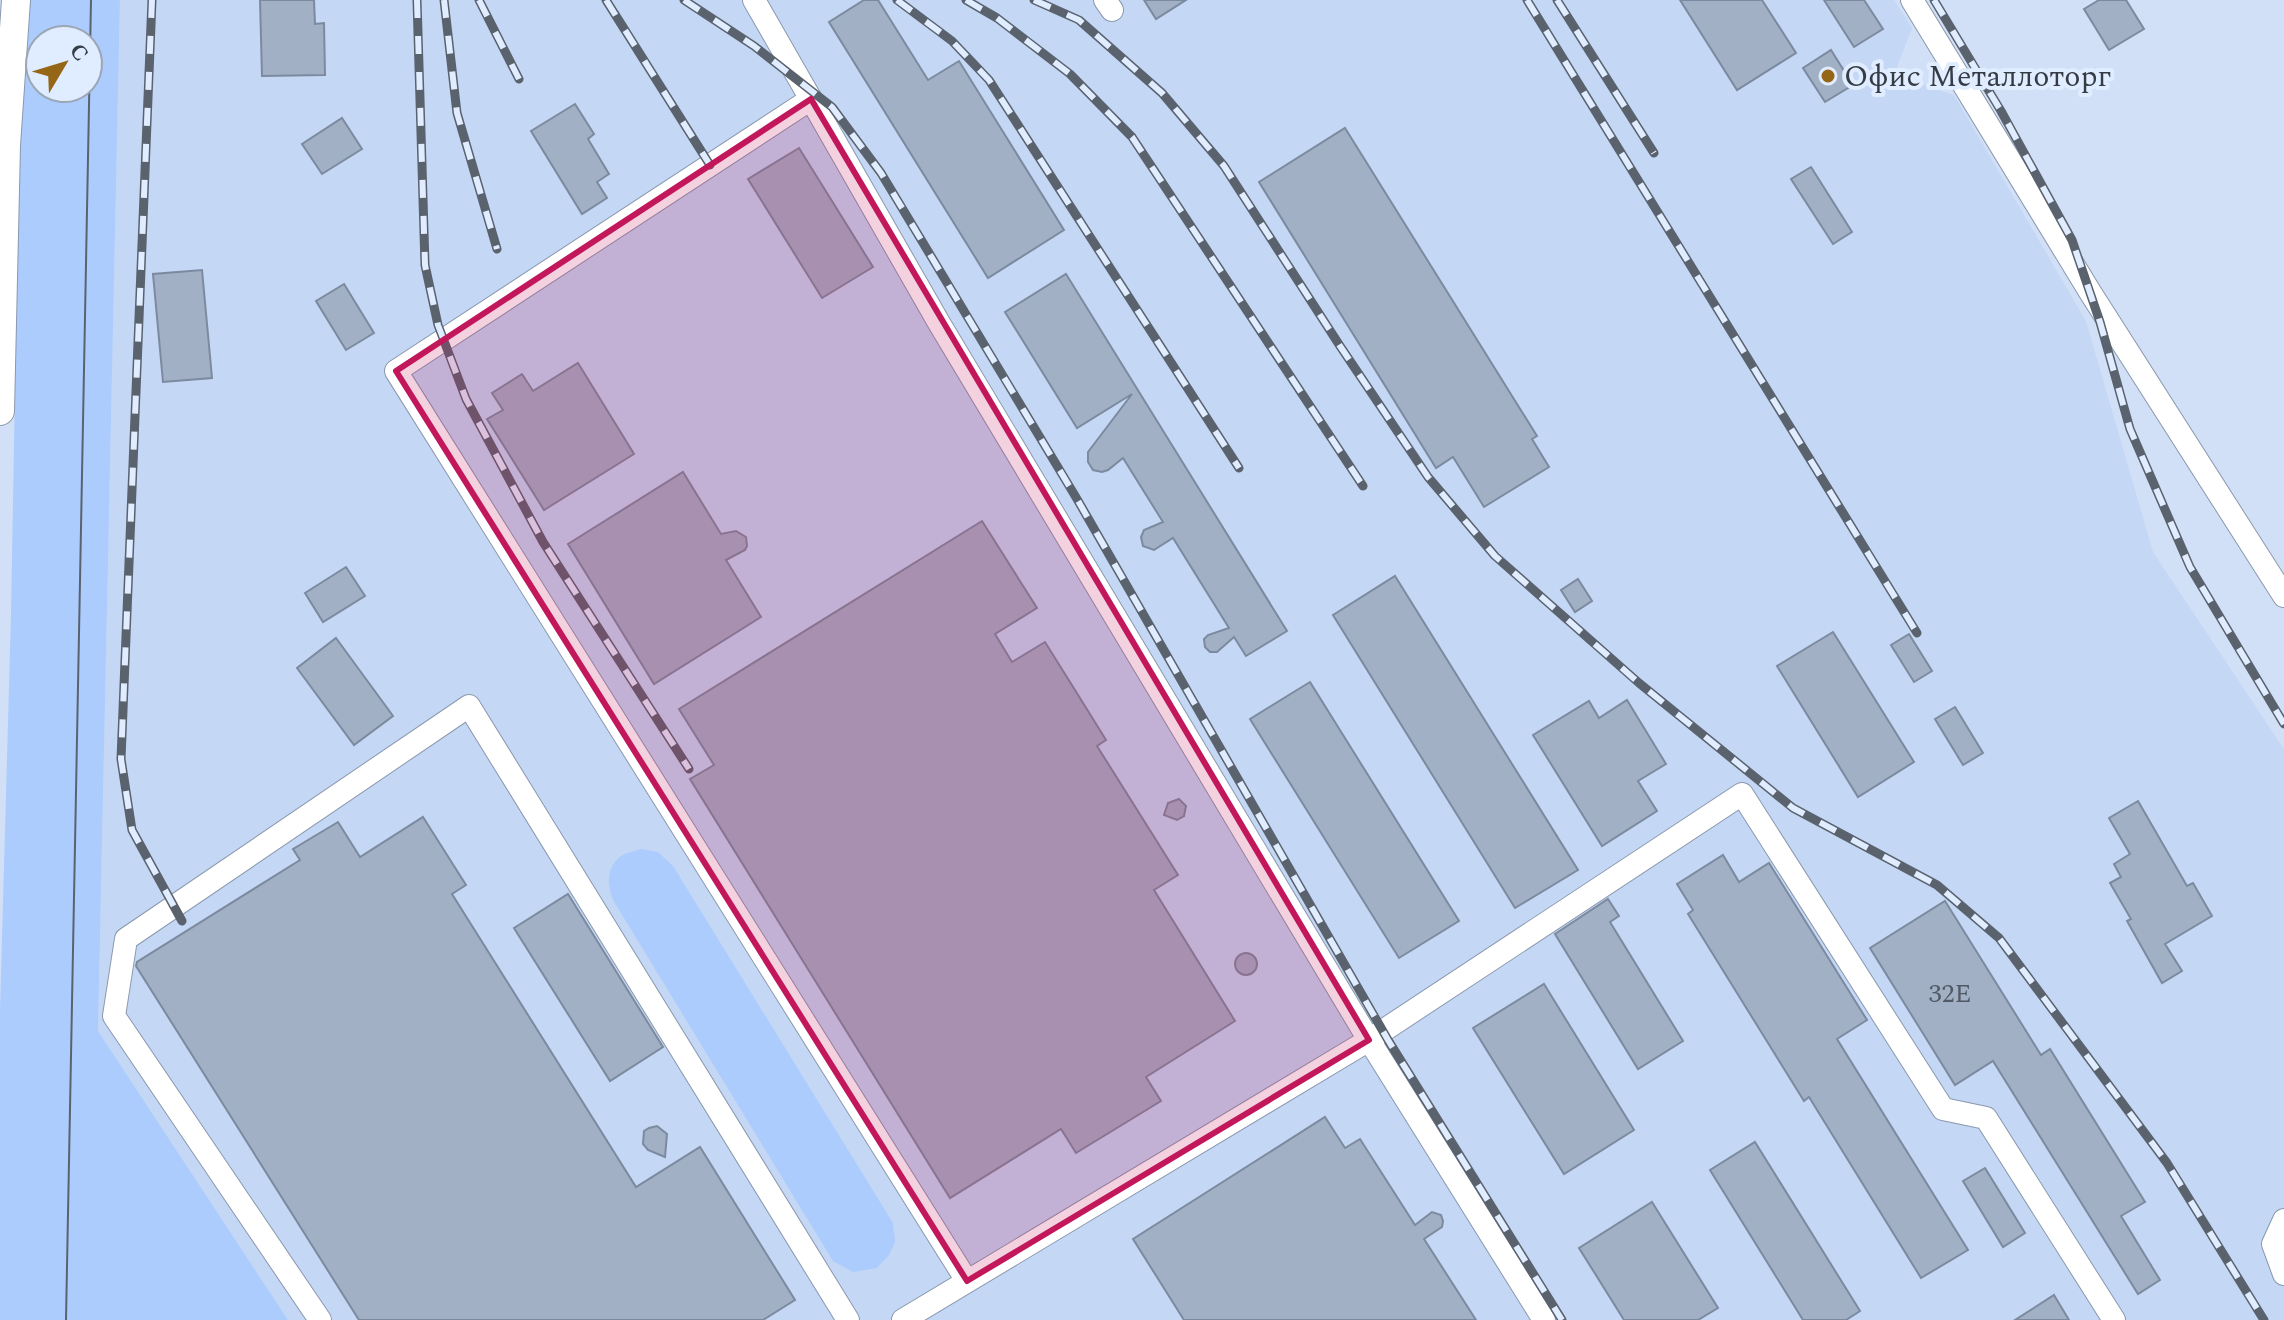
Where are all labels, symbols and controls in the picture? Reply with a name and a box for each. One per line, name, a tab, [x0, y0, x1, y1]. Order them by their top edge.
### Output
north arrow	[24, 24, 104, 104]
text: С	[61, 36, 96, 69]
place label: Офис Металлоторг	[1844, 54, 2111, 100]
marker: Офис Металлоторг	[1819, 67, 1837, 85]
house number: 32Е	[1929, 974, 1971, 1014]

